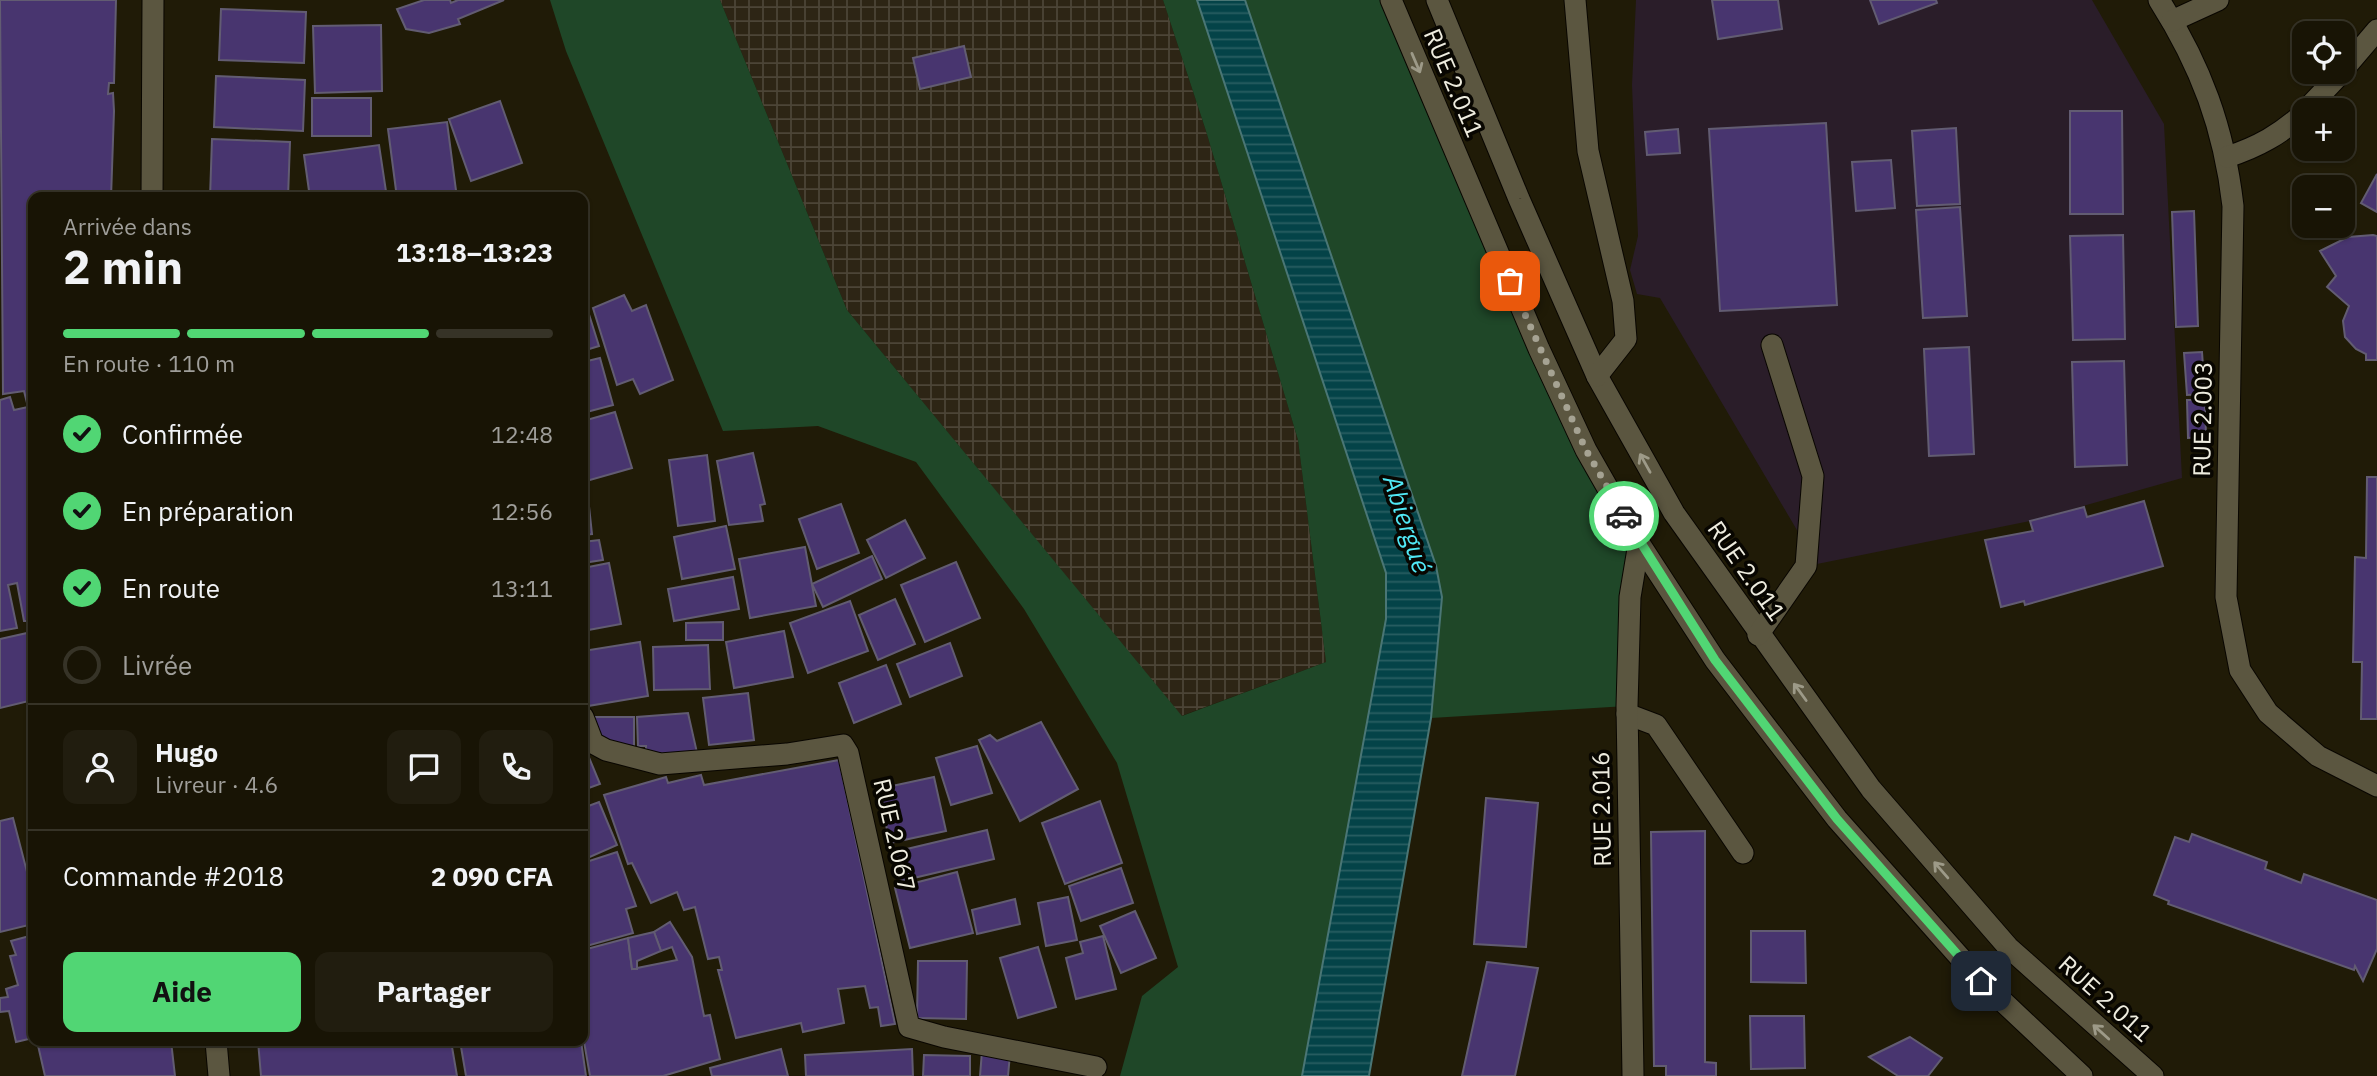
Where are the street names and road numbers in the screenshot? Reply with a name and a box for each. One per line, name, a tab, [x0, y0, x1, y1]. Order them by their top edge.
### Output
street label: RUE 2.011	[1417, 23, 1491, 142]
street label: RUE 2.003	[2185, 361, 2219, 477]
street label: RUE 2.011	[1701, 514, 1793, 627]
street label: RUE 2.016	[1584, 751, 1618, 867]
street label: RUE 2.067	[866, 775, 924, 894]
street label: RUE 2.011	[2052, 948, 2159, 1049]

